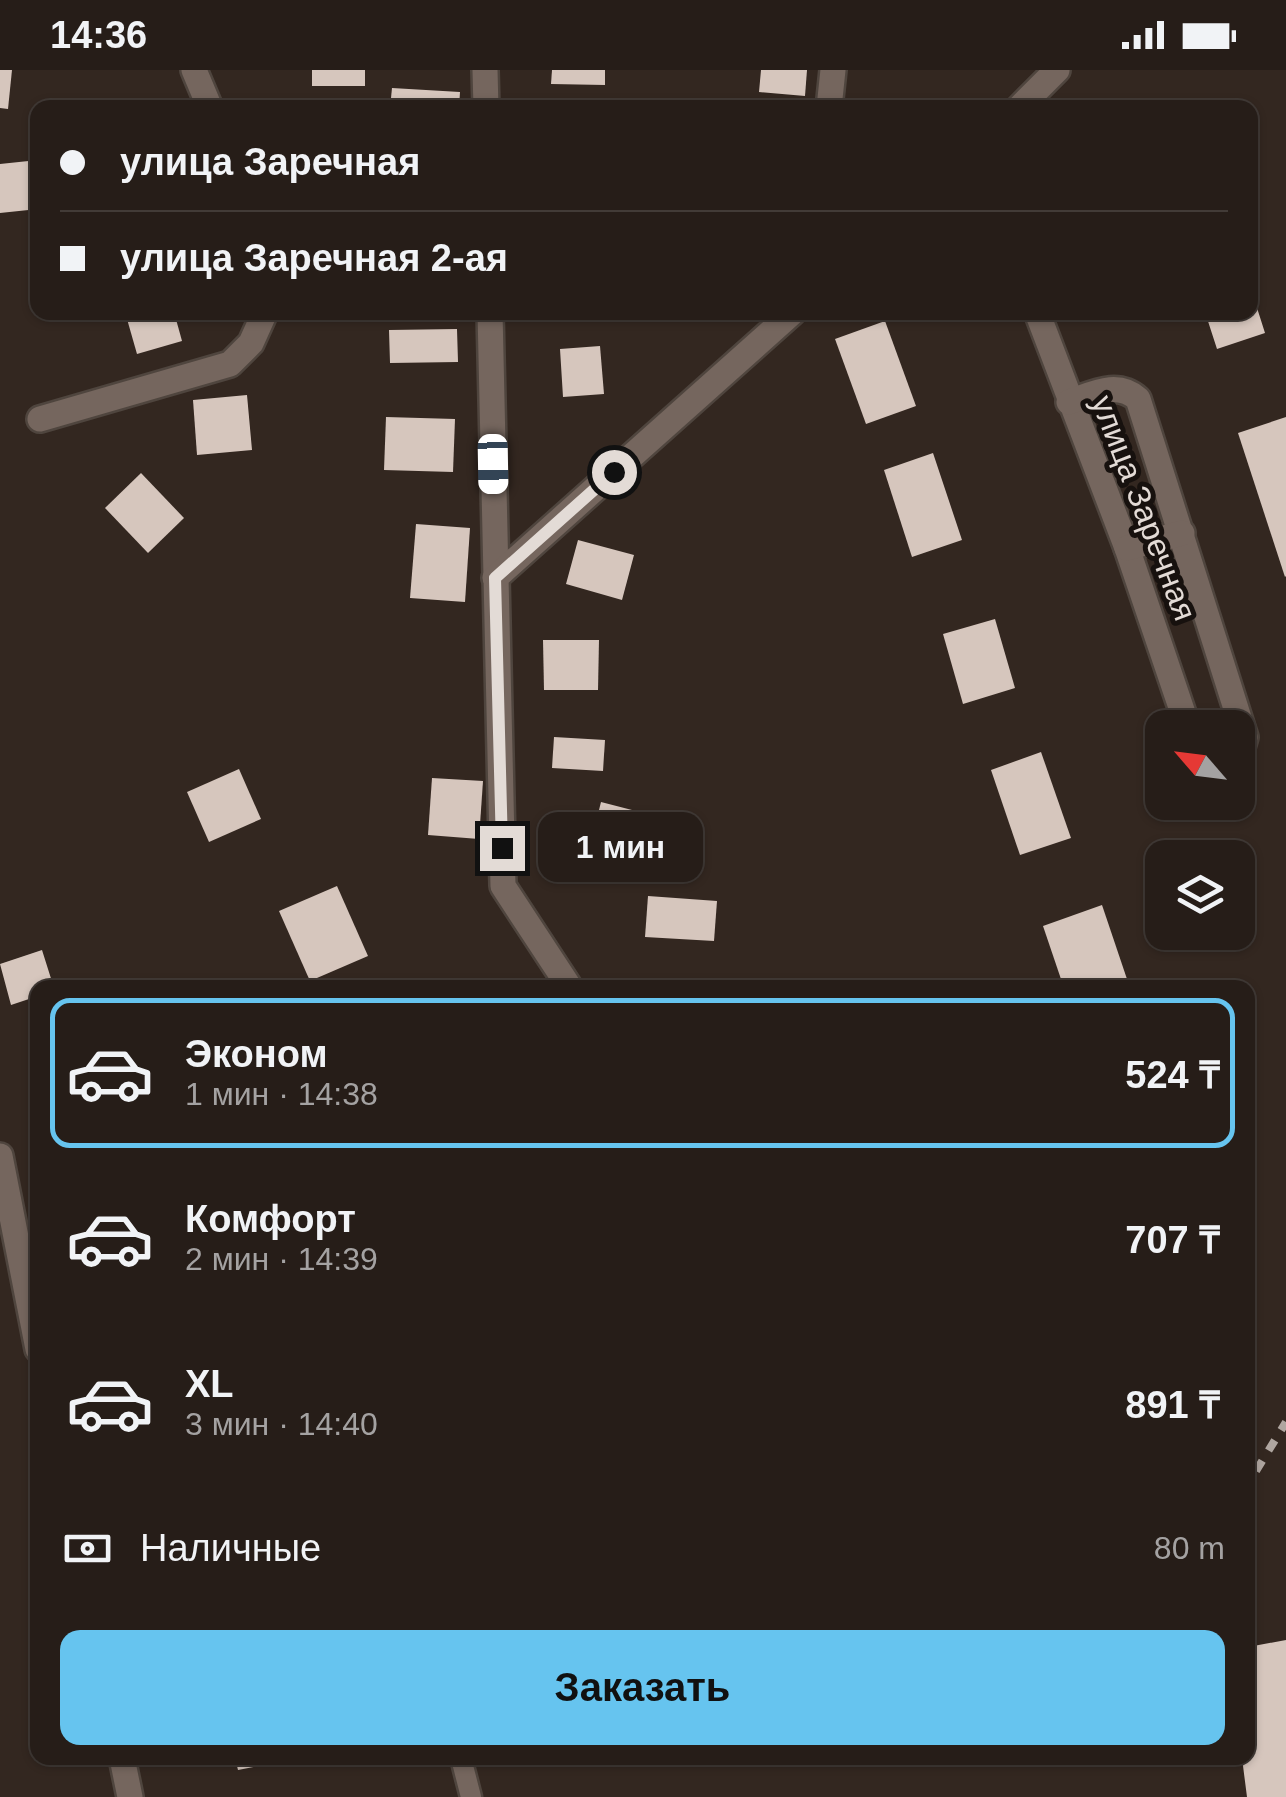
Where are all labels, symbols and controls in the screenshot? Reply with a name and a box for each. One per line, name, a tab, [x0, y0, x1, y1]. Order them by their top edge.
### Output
text: 14:36	[50, 14, 147, 56]
text: улица Заречная	[120, 141, 420, 183]
text: улица Заречная 2-ая	[120, 237, 508, 279]
street label: улица Заречная	[1085, 390, 1203, 626]
car	[477, 434, 509, 494]
route start	[592, 450, 637, 495]
north arrow	[1145, 710, 1255, 820]
map controls	[1145, 710, 1255, 950]
callout: 1 мин	[537, 813, 702, 883]
route end	[480, 826, 525, 871]
text: 1 мин	[576, 829, 665, 865]
button: layers	[1145, 840, 1255, 950]
icon: car	[65, 1028, 155, 1118]
text: Эконом	[185, 1033, 328, 1075]
text: 524 ₸	[1125, 1054, 1220, 1096]
text: 1 мин · 14:38	[185, 1076, 378, 1112]
icon: car	[65, 1193, 155, 1283]
text: Комфорт	[185, 1198, 356, 1240]
text: 707 ₸	[1125, 1219, 1220, 1261]
text: 2 мин · 14:39	[185, 1241, 378, 1277]
icon: car	[65, 1358, 155, 1448]
text: XL	[185, 1363, 234, 1405]
text: 891 ₸	[1125, 1384, 1220, 1426]
text: 3 мин · 14:40	[185, 1406, 378, 1442]
icon: cash	[60, 1521, 115, 1576]
text: Наличные	[140, 1527, 321, 1569]
text: 80 m	[1154, 1530, 1225, 1566]
button: Заказать	[60, 1630, 1225, 1745]

